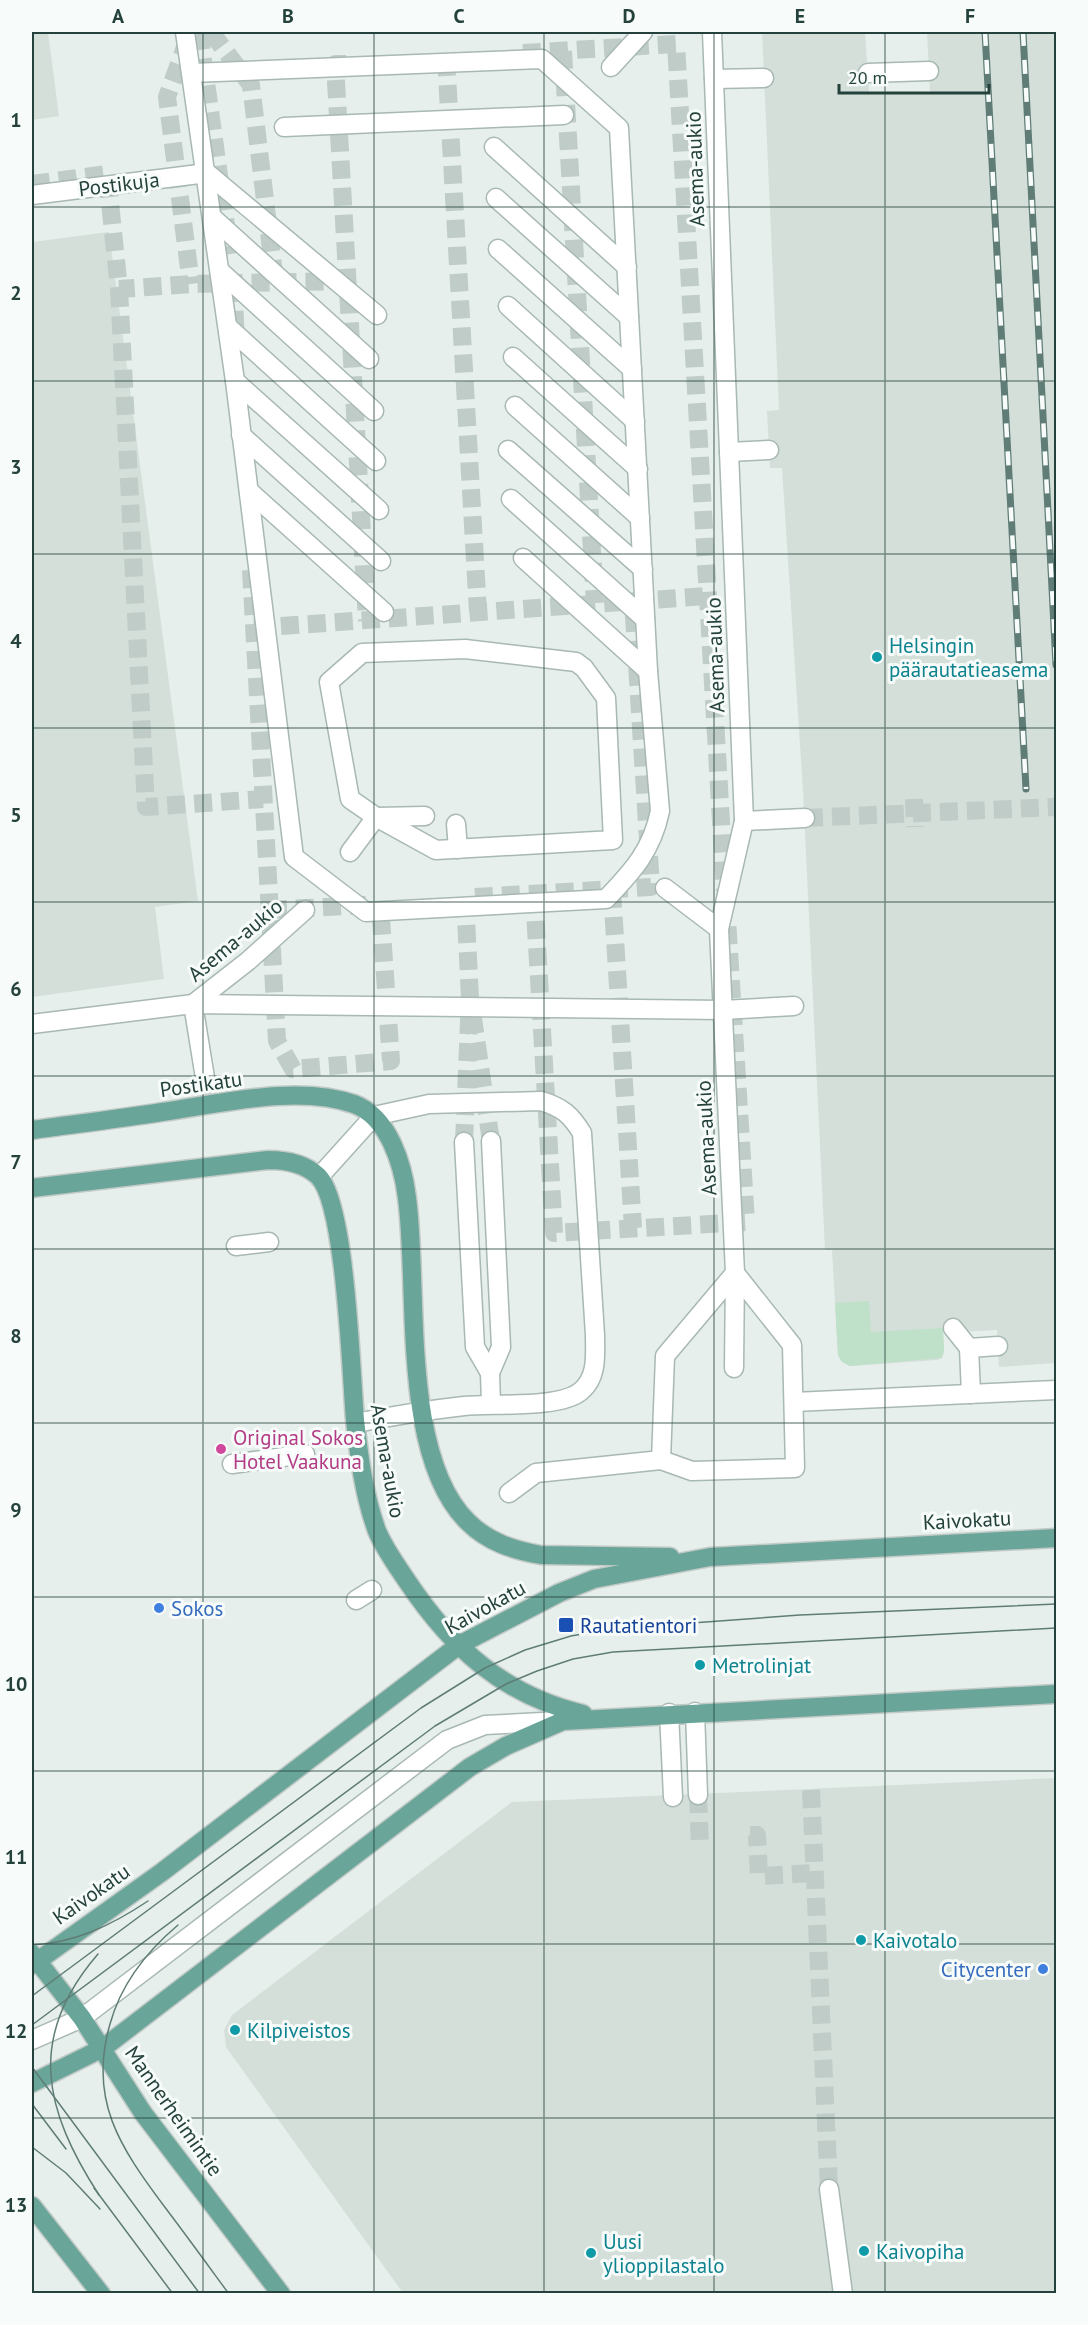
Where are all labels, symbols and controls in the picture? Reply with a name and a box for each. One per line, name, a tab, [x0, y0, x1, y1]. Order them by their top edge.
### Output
text: A	[112, 3, 125, 29]
text: B	[282, 3, 294, 29]
text: C	[453, 3, 465, 29]
text: D	[623, 3, 636, 29]
text: E	[795, 3, 805, 29]
text: F	[965, 3, 975, 29]
scale bar	[839, 57, 989, 95]
text: 20 m	[848, 66, 887, 89]
text: 1	[10, 107, 22, 133]
street label: Asema-aukio	[679, 111, 711, 227]
street label: Postikuja	[77, 166, 161, 202]
text: 2	[10, 280, 22, 306]
text: 3	[10, 454, 22, 480]
street label: Asema-aukio	[699, 597, 731, 713]
text: 4	[10, 628, 22, 654]
place label: Helsingin päärautatieasema	[889, 632, 1048, 683]
marker: Helsingin päärautatieasema	[870, 650, 884, 664]
text: 5	[10, 802, 22, 828]
street label: Asema-aukio	[182, 893, 288, 987]
text: 6	[10, 976, 22, 1002]
street label: Postikatu	[158, 1065, 244, 1103]
street label: Asema-aukio	[689, 1080, 723, 1196]
text: 7	[10, 1149, 22, 1175]
text: 8	[10, 1323, 22, 1349]
street label: Asema-aukio	[365, 1402, 411, 1520]
place label: Original Sokos Hotel Vaakuna	[233, 1424, 363, 1475]
marker: Original Sokos Hotel Vaakuna	[214, 1442, 228, 1456]
text: 9	[10, 1497, 22, 1523]
street label: Kaivokatu	[922, 1504, 1012, 1536]
street label: Kaivokatu	[440, 1574, 530, 1640]
place label: Sokos	[171, 1595, 223, 1622]
marker: Sokos	[152, 1601, 166, 1615]
place label: Rautatientori	[580, 1612, 697, 1639]
marker: Rautatientori	[557, 1616, 575, 1634]
place label: Metrolinjat	[712, 1652, 811, 1679]
marker: Metrolinjat	[693, 1658, 707, 1672]
text: 10	[5, 1671, 27, 1697]
text: 11	[5, 1844, 27, 1870]
street label: Kaivokatu	[47, 1858, 135, 1930]
place label: Kaivotalo	[873, 1927, 957, 1954]
marker: Kaivotalo	[854, 1933, 868, 1947]
place label: Citycenter	[941, 1956, 1031, 1983]
marker: Citycenter	[1036, 1962, 1050, 1976]
place label: Kilpiveistos	[247, 2017, 351, 2044]
text: 12	[5, 2018, 27, 2044]
marker: Kilpiveistos	[228, 2023, 242, 2037]
street label: Mannerheimintie	[119, 2041, 229, 2181]
text: 13	[5, 2192, 27, 2218]
place label: Uusi ylioppilastalo	[603, 2228, 724, 2279]
place label: Kaivopiha	[876, 2238, 964, 2265]
marker: Kaivopiha	[857, 2244, 871, 2258]
marker: Uusi ylioppilastalo	[584, 2246, 598, 2260]

